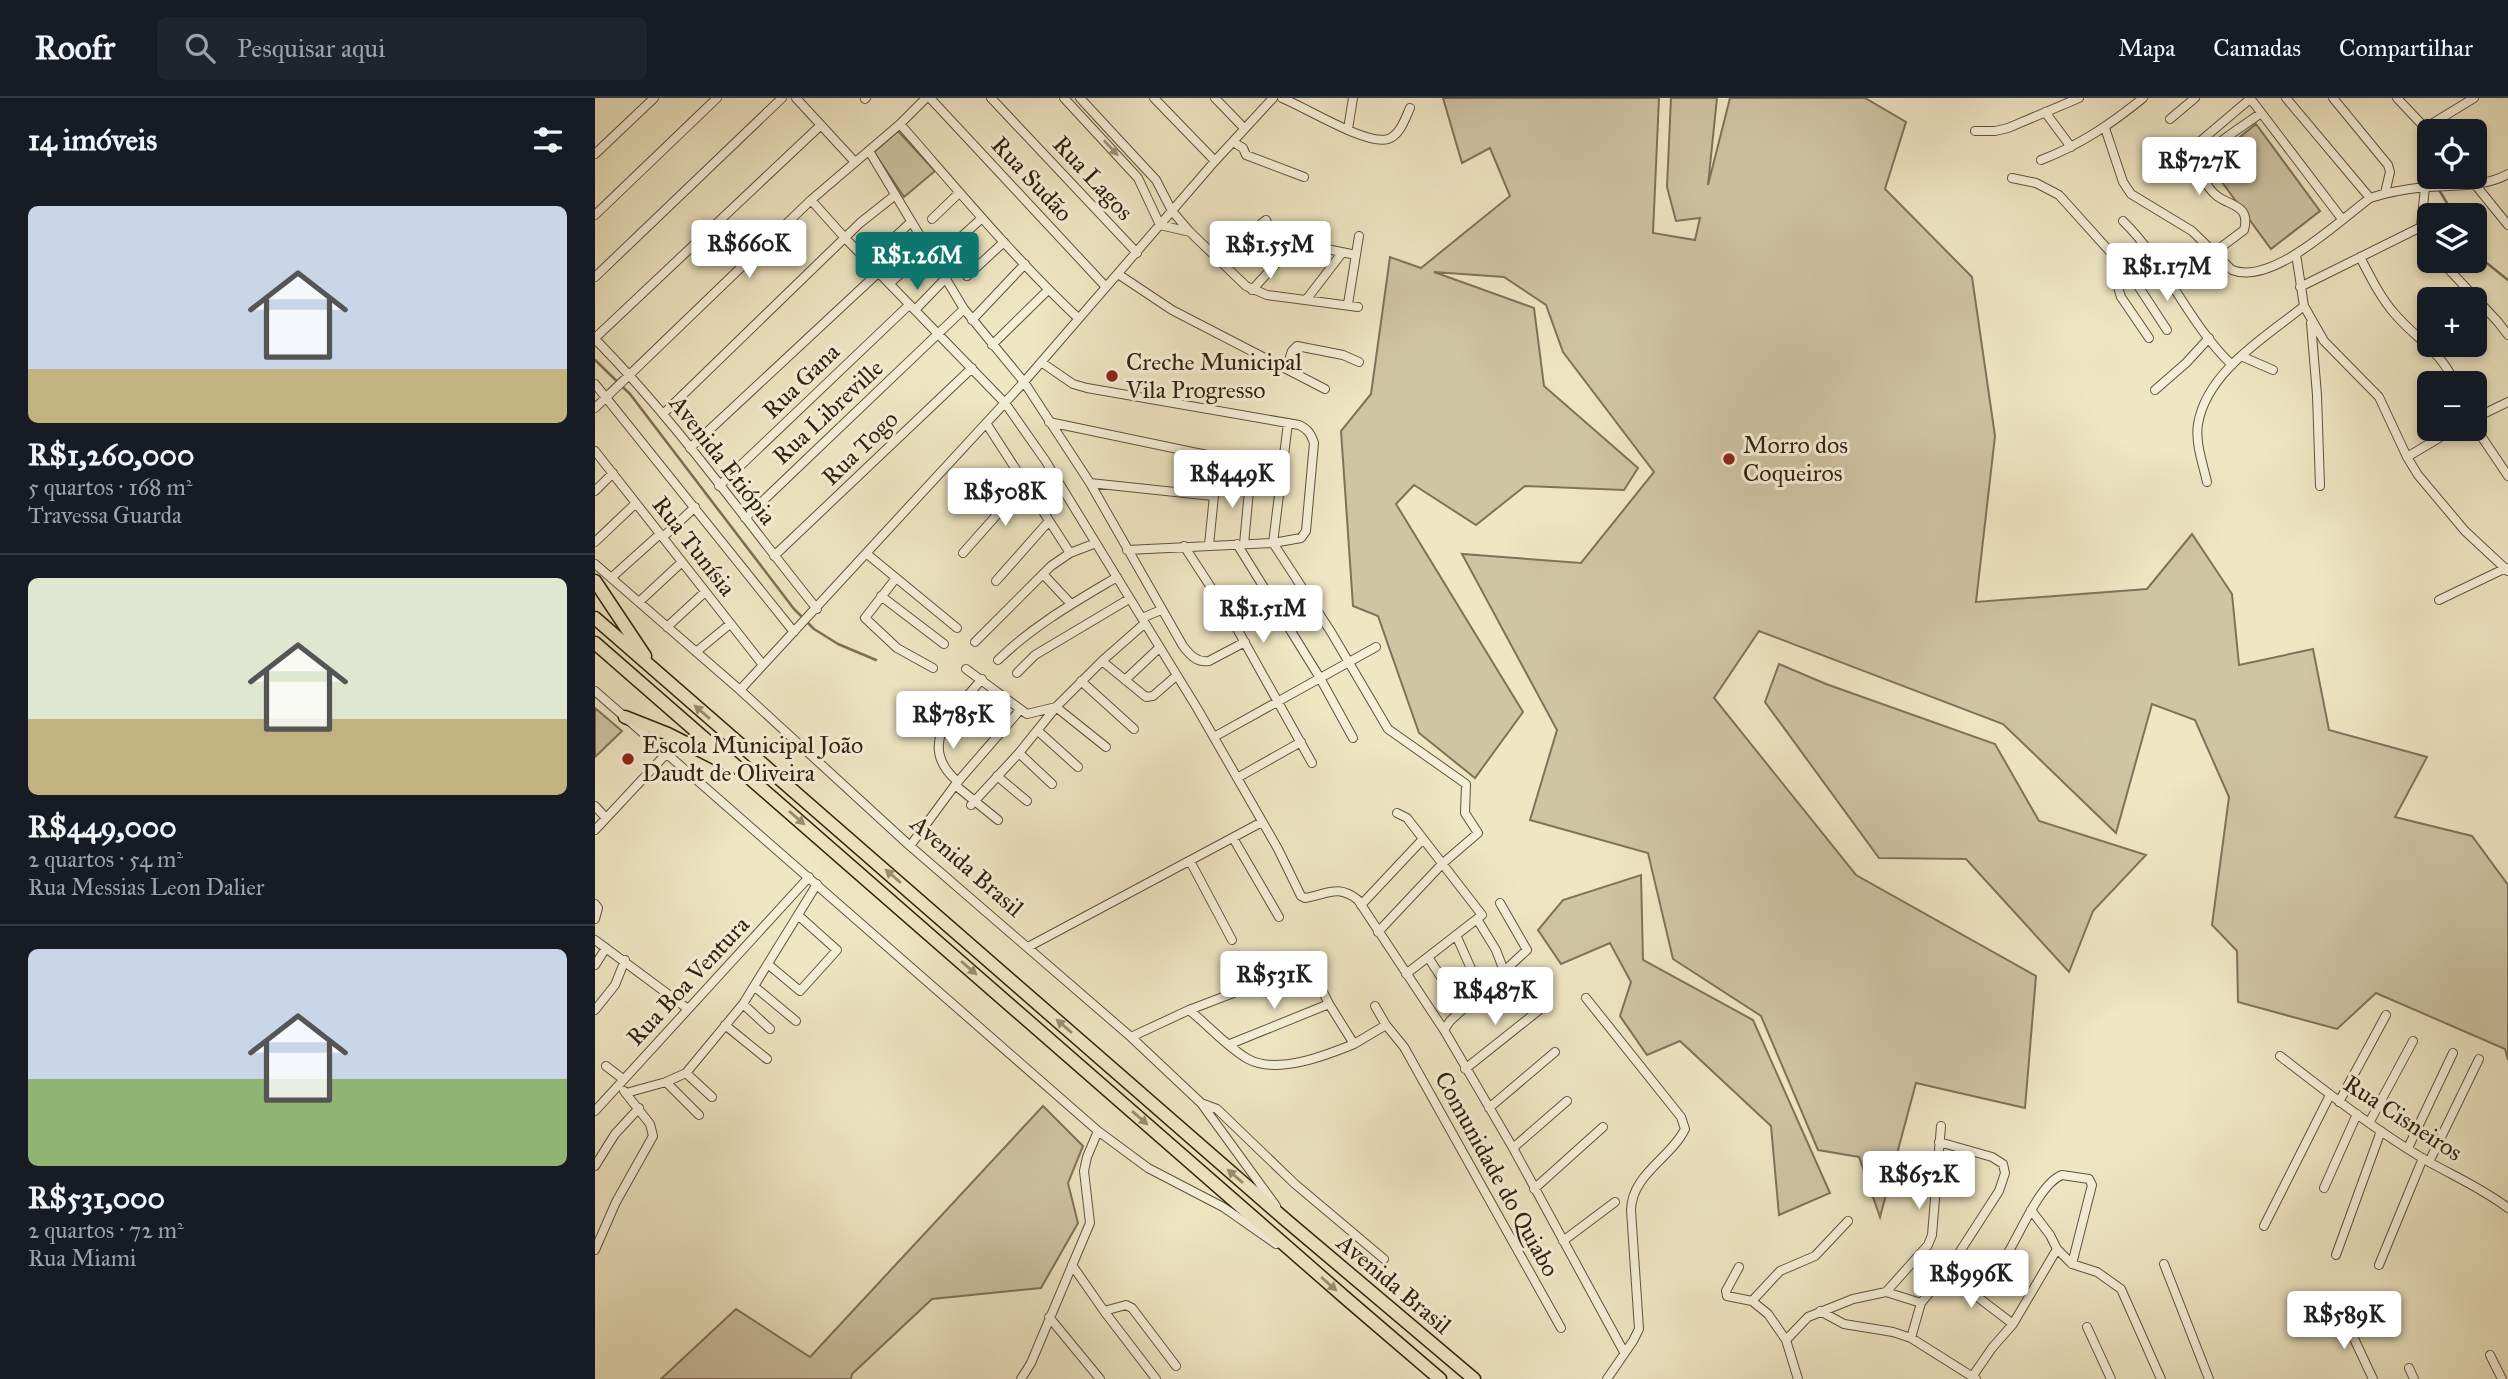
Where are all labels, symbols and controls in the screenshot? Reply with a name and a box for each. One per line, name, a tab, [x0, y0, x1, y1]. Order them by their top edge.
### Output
search box	[157, 17, 647, 80]
text: Roofr	[35, 28, 115, 68]
icon: search	[181, 29, 219, 67]
text: Pesquisar aqui	[237, 32, 385, 64]
text: Mapa	[2118, 33, 2175, 63]
text: Camadas	[2213, 33, 2301, 63]
text: Compartilhar	[2339, 33, 2473, 63]
map controls	[2417, 119, 2487, 441]
button: locate	[2417, 119, 2487, 189]
icon: filters	[529, 121, 567, 159]
text: 14 imóveis	[28, 122, 157, 158]
street label: Rua Lagos	[1046, 129, 1140, 227]
street label: Rua Sudão	[985, 130, 1079, 228]
pin: R$727K	[2142, 138, 2256, 197]
one-way arrow	[1102, 139, 1118, 156]
text: R$727K	[2158, 146, 2240, 174]
button: layers	[2417, 203, 2487, 273]
pin: R$660K	[692, 220, 806, 280]
pin: R$1.55M	[1205, 222, 1335, 281]
text: R$660K	[707, 229, 791, 257]
text: R$1.55M	[1226, 230, 1314, 258]
pin: R$1.26M	[852, 232, 982, 292]
text: R$1.26M	[872, 241, 962, 269]
pin: R$1.17M	[2102, 244, 2232, 303]
icon: home	[235, 252, 361, 378]
text: R$1.17M	[2123, 252, 2211, 280]
button: +	[2417, 287, 2487, 357]
street label: Rua Gana	[756, 336, 846, 425]
place label: Creche Municipal Vila Progresso	[1125, 347, 1302, 405]
street label: Rua Libreville	[766, 353, 890, 471]
marker: Creche Municipal Vila Progresso	[1104, 368, 1120, 384]
button: −	[2417, 371, 2487, 441]
street label: Avenida Etiópia	[662, 388, 784, 532]
street label: Rua Togo	[815, 404, 905, 492]
place label: Morro dos Coqueiros	[1743, 430, 1848, 488]
text: R$1,260,000	[28, 437, 194, 473]
pin: R$449K	[1175, 450, 1289, 510]
marker: Morro dos Coqueiros	[1721, 451, 1737, 467]
text: R$449K	[1190, 459, 1274, 487]
pin: R$508K	[948, 468, 1062, 528]
text: 5 quartos · 168 m²	[28, 473, 192, 501]
text: R$508K	[964, 477, 1046, 505]
street label: Rua Tunísia	[646, 490, 743, 603]
text: Travessa Guarda	[28, 501, 182, 529]
pin: R$1.51M	[1198, 586, 1328, 645]
text: R$1.51M	[1219, 594, 1307, 622]
icon: home	[235, 624, 361, 750]
pin: R$785K	[896, 692, 1010, 751]
text: R$785K	[912, 700, 994, 728]
one-way arrow	[693, 704, 711, 720]
place label: Escola Municipal João Daudt de Oliveira	[642, 730, 863, 788]
marker: Escola Municipal João Daudt de Oliveira	[620, 751, 636, 767]
street label: Avenida Brasil	[904, 808, 1030, 924]
text: R$449,000	[28, 809, 177, 845]
one-way arrow	[789, 810, 806, 825]
text: 2 quartos · 54 m²	[28, 845, 183, 873]
one-way arrow	[884, 868, 902, 884]
text: Rua Messias Leon Dalier	[28, 873, 264, 901]
street label: Rua Boa Ventura	[620, 909, 756, 1052]
pin: R$531K	[1217, 951, 1331, 1011]
one-way arrow	[960, 960, 978, 976]
text: R$531K	[1236, 960, 1312, 988]
pin: R$487K	[1438, 968, 1552, 1027]
text: R$487K	[1453, 976, 1537, 1004]
icon: home	[235, 995, 361, 1121]
one-way arrow	[1055, 1018, 1073, 1034]
street label: Comunidade do Quiabo	[1428, 1066, 1566, 1282]
street label: Rua Cisneiros	[2338, 1068, 2468, 1168]
one-way arrow	[1131, 1110, 1149, 1126]
pin: R$652K	[1862, 1152, 1976, 1211]
text: R$652K	[1879, 1160, 1959, 1188]
one-way arrow	[1226, 1168, 1244, 1184]
text: R$531,000	[28, 1180, 165, 1216]
text: 2 quartos · 72 m²	[28, 1216, 184, 1244]
street label: Avenida Brasil	[1330, 1227, 1458, 1341]
text: Rua Miami	[28, 1244, 136, 1272]
pin: R$996K	[1914, 1250, 2028, 1310]
text: R$996K	[1930, 1259, 2012, 1287]
one-way arrow	[1320, 1276, 1338, 1292]
pin: R$589K	[2287, 1292, 2401, 1351]
text: R$589K	[2303, 1300, 2385, 1328]

